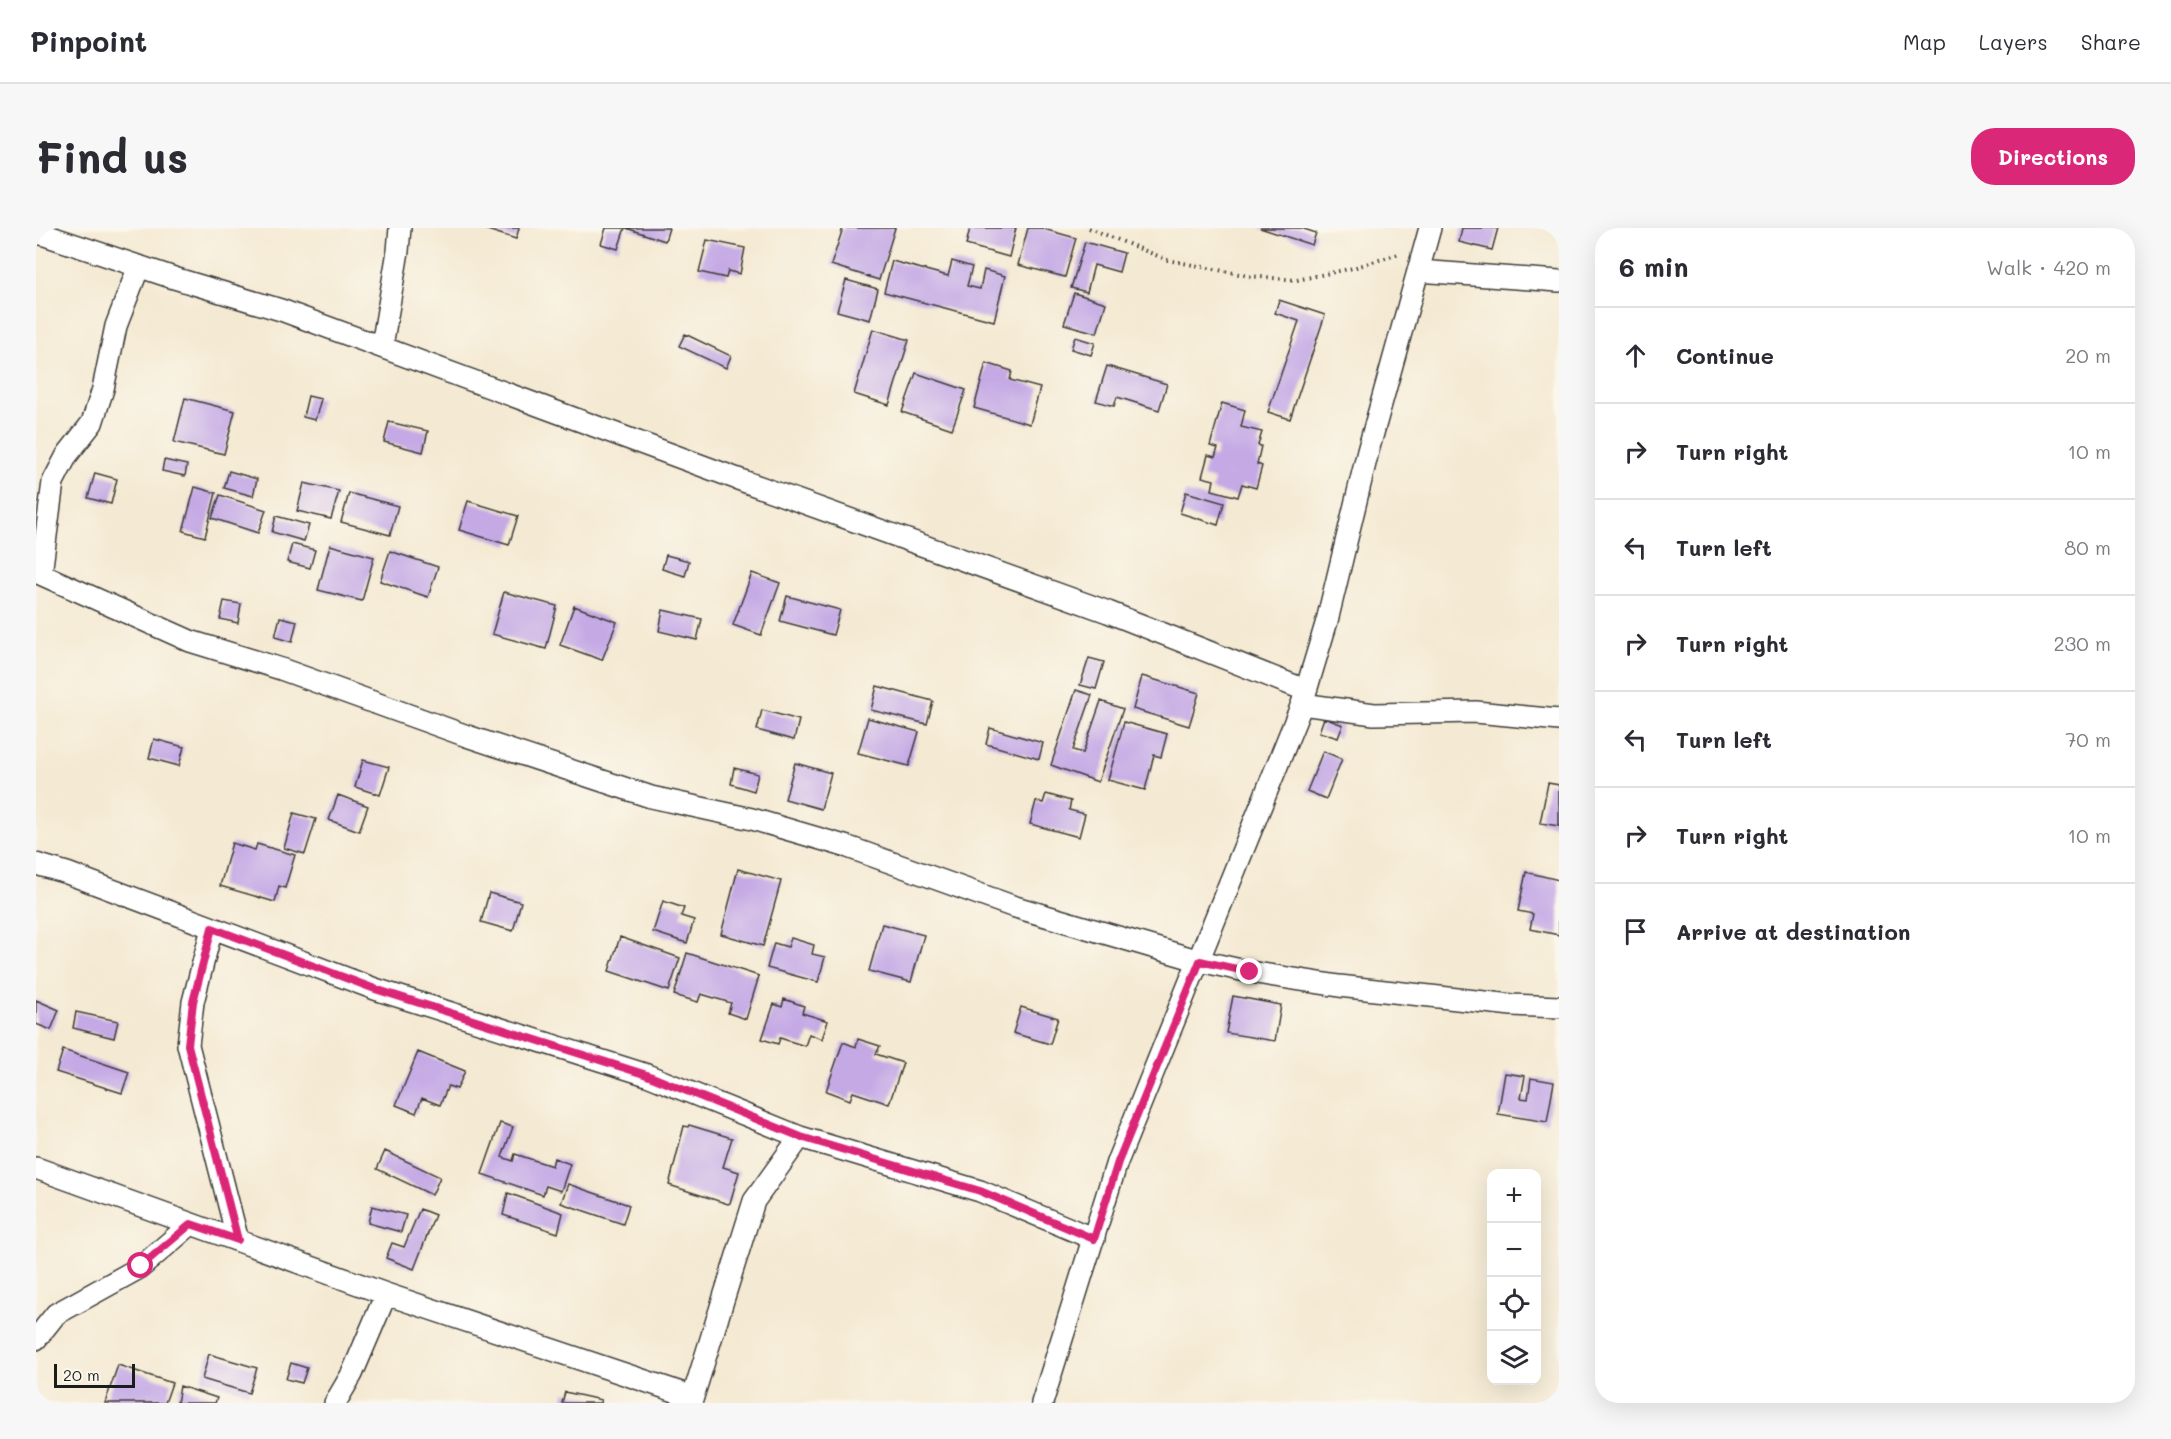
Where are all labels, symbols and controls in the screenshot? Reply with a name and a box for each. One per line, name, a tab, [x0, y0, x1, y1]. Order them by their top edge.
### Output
text: Pinpoint	[30, 23, 147, 59]
text: Map	[1903, 28, 1946, 55]
text: Layers	[1979, 28, 2048, 55]
text: Share	[2081, 28, 2141, 55]
button: Directions	[1971, 128, 2135, 185]
text: Find us	[36, 129, 188, 184]
text: 6 min	[1619, 250, 1688, 284]
text: Walk · 420 m	[1986, 254, 2111, 280]
icon: ahead	[1619, 339, 1652, 372]
text: Continue	[1676, 341, 1774, 370]
text: 20 m	[2065, 342, 2111, 368]
icon: right	[1619, 435, 1652, 468]
text: Turn right	[1676, 437, 1788, 466]
text: 10 m	[2067, 438, 2111, 464]
icon: left	[1619, 531, 1652, 564]
text: Turn left	[1676, 533, 1772, 562]
text: 80 m	[2064, 534, 2111, 560]
icon: right	[1619, 627, 1652, 660]
text: Turn right	[1676, 629, 1788, 658]
text: 230 m	[2053, 630, 2111, 656]
icon: left	[1619, 723, 1652, 756]
text: Turn left	[1676, 725, 1772, 754]
text: 70 m	[2065, 726, 2111, 752]
icon: right	[1619, 819, 1652, 852]
text: Turn right	[1676, 821, 1788, 850]
text: 10 m	[2067, 822, 2111, 848]
icon: arrive	[1619, 915, 1652, 948]
text: Arrive at destination	[1676, 917, 1911, 946]
route end	[1236, 958, 1262, 984]
map controls	[1487, 1169, 1541, 1385]
button: +	[1487, 1169, 1541, 1223]
button: −	[1487, 1223, 1541, 1277]
route start	[127, 1252, 153, 1278]
button: locate	[1487, 1277, 1541, 1331]
button: layers	[1487, 1331, 1541, 1385]
scale bar	[54, 1361, 135, 1388]
text: 20 m	[63, 1364, 100, 1385]

